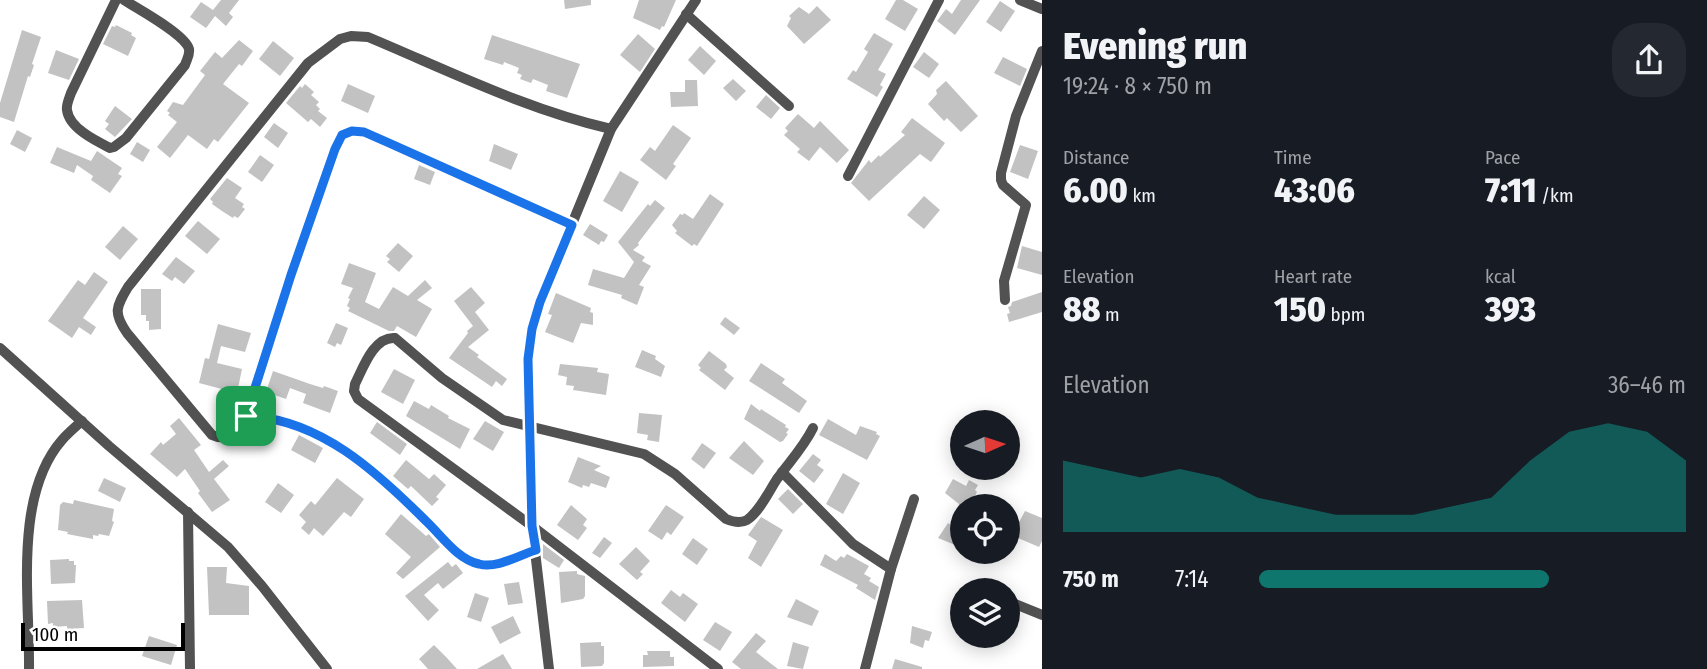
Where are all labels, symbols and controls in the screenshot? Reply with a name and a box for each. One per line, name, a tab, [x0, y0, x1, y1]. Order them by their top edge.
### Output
text: Evening run	[1063, 23, 1247, 69]
button: share	[1612, 23, 1686, 97]
text: 19:24 · 8 × 750 m	[1063, 72, 1212, 100]
text: Distance	[1063, 146, 1130, 169]
text: Time	[1274, 146, 1312, 169]
text: Pace	[1485, 146, 1520, 169]
text: 6.00	[1063, 169, 1128, 211]
text: 43:06	[1274, 169, 1355, 211]
text: 7:11	[1485, 169, 1537, 211]
text: km	[1128, 184, 1156, 207]
text: /km	[1537, 184, 1574, 207]
text: Elevation	[1063, 265, 1135, 288]
text: Heart rate	[1274, 265, 1352, 288]
text: kcal	[1485, 265, 1516, 288]
text: 88	[1063, 288, 1101, 330]
text: 150	[1274, 288, 1326, 330]
text: 393	[1485, 288, 1536, 330]
text: m	[1101, 303, 1120, 326]
text: bpm	[1326, 303, 1365, 326]
text: Elevation	[1063, 371, 1150, 399]
text: 36–46 m	[1608, 371, 1686, 399]
pin	[216, 386, 276, 446]
icon: arrive	[227, 397, 265, 435]
north arrow	[950, 410, 1020, 480]
map controls	[950, 410, 1020, 648]
button: locate	[950, 494, 1020, 564]
text: 750 m	[1063, 565, 1119, 593]
text: 7:14	[1175, 565, 1208, 593]
button: layers	[950, 578, 1020, 648]
scale bar	[21, 620, 186, 652]
text: 100 m	[32, 623, 78, 646]

